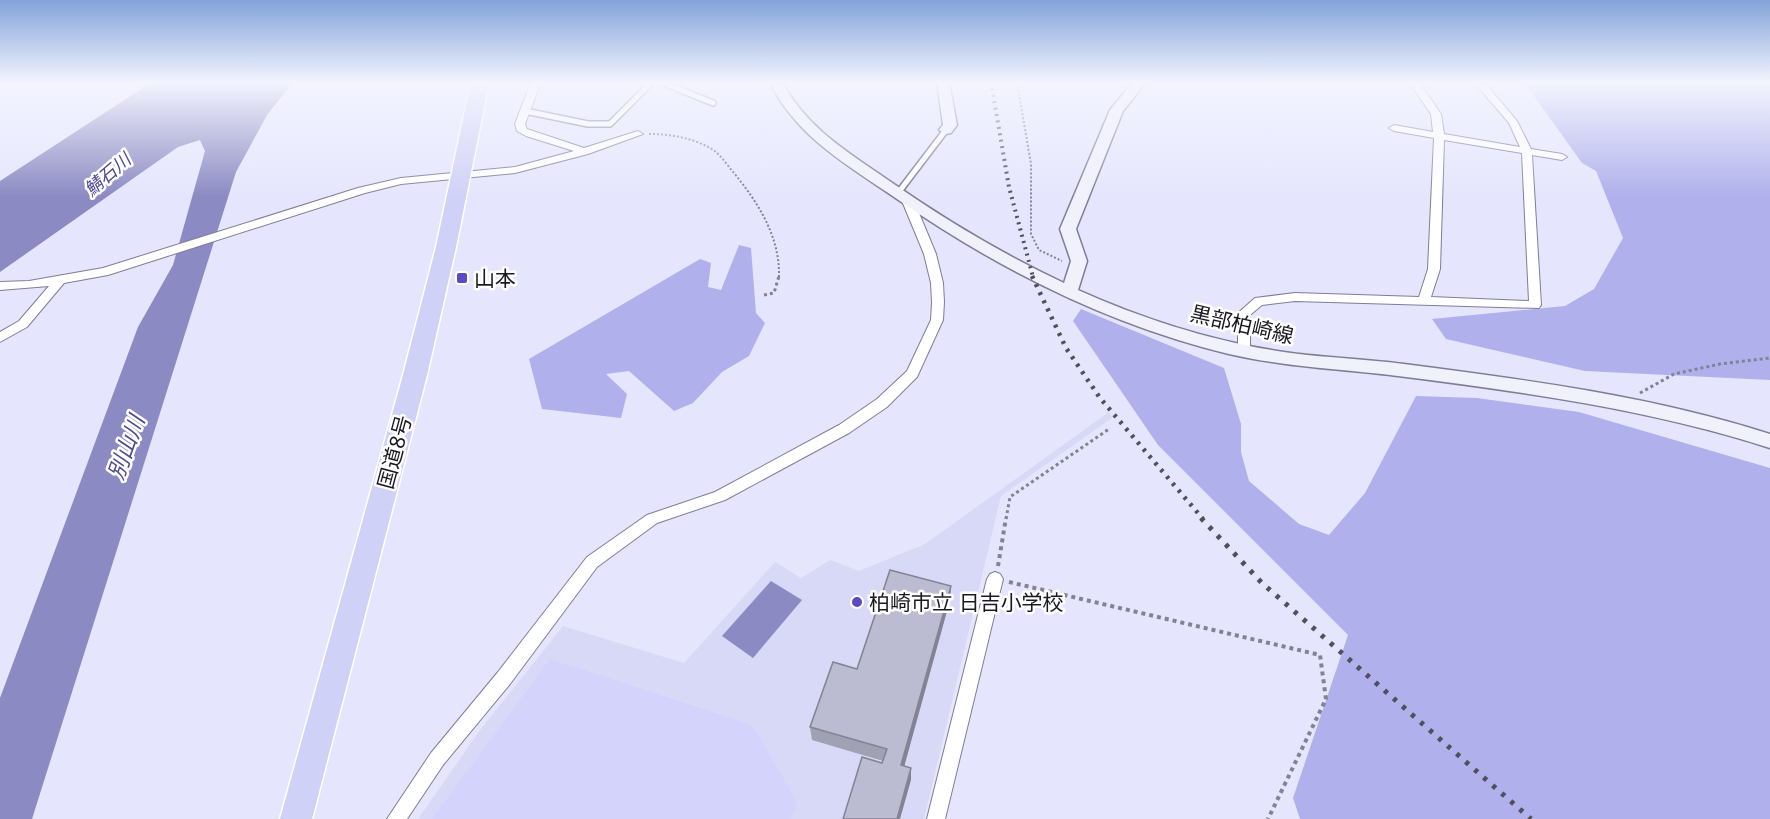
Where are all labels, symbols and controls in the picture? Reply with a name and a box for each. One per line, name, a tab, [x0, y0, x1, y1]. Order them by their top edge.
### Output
water label: 鯖石川	[79, 146, 137, 201]
place label: 山本	[474, 264, 516, 292]
marker: 山本	[455, 271, 469, 285]
street label: 黒部柏崎線	[1188, 299, 1296, 349]
water label: 別山川	[100, 409, 151, 483]
street label: 国道8号	[371, 412, 417, 492]
place label: 柏崎市立 日吉小学校	[869, 588, 1063, 616]
marker: 柏崎市立 日吉小学校	[850, 595, 864, 609]

